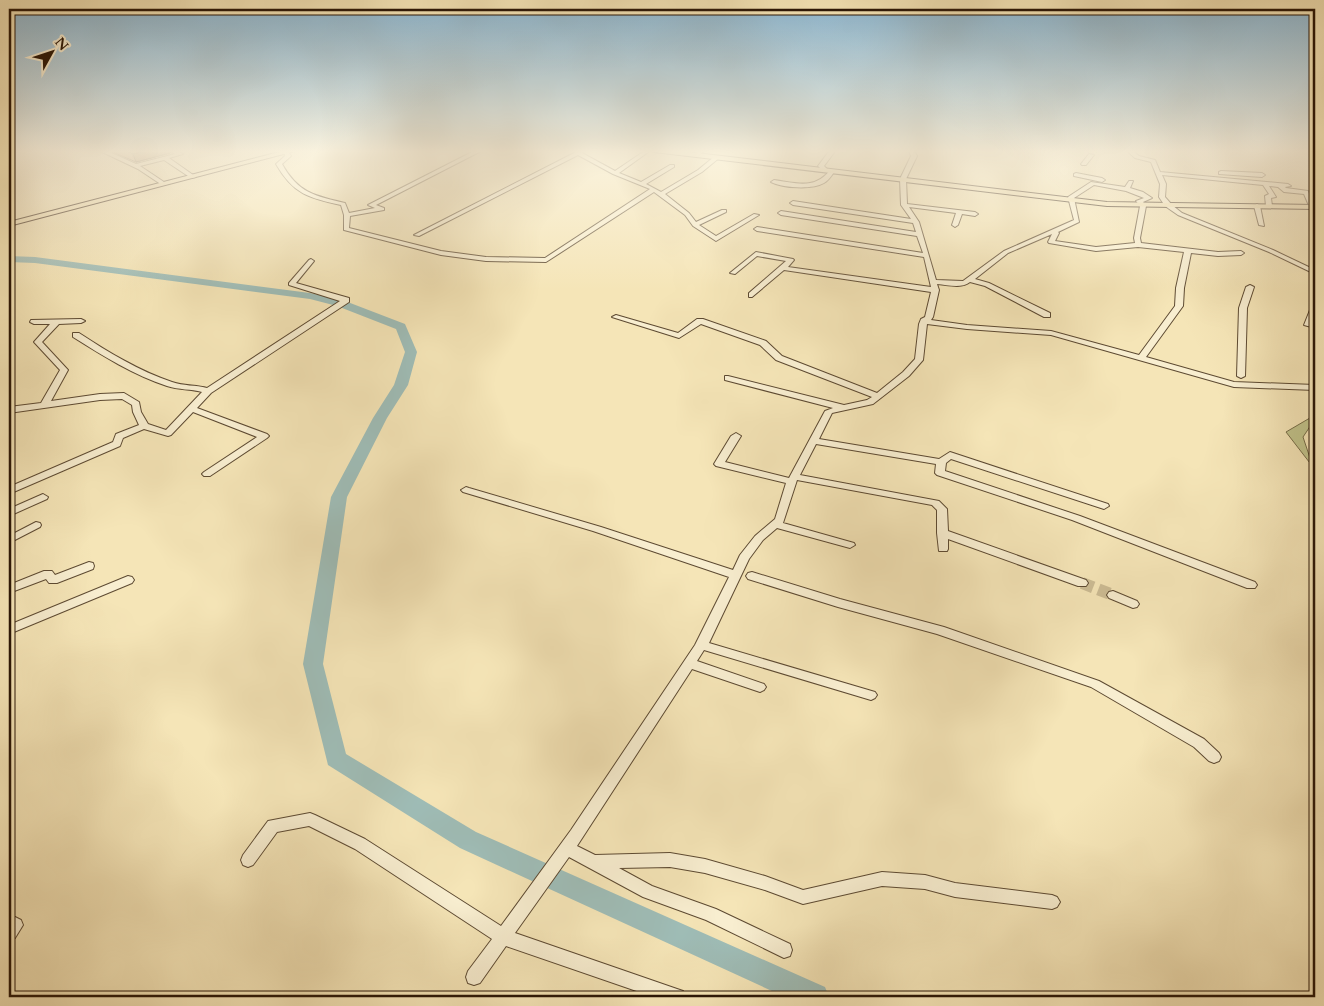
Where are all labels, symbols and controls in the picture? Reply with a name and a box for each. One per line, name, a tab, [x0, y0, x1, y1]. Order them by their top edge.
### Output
north arrow	[28, 28, 78, 78]
text: N	[50, 33, 73, 55]

